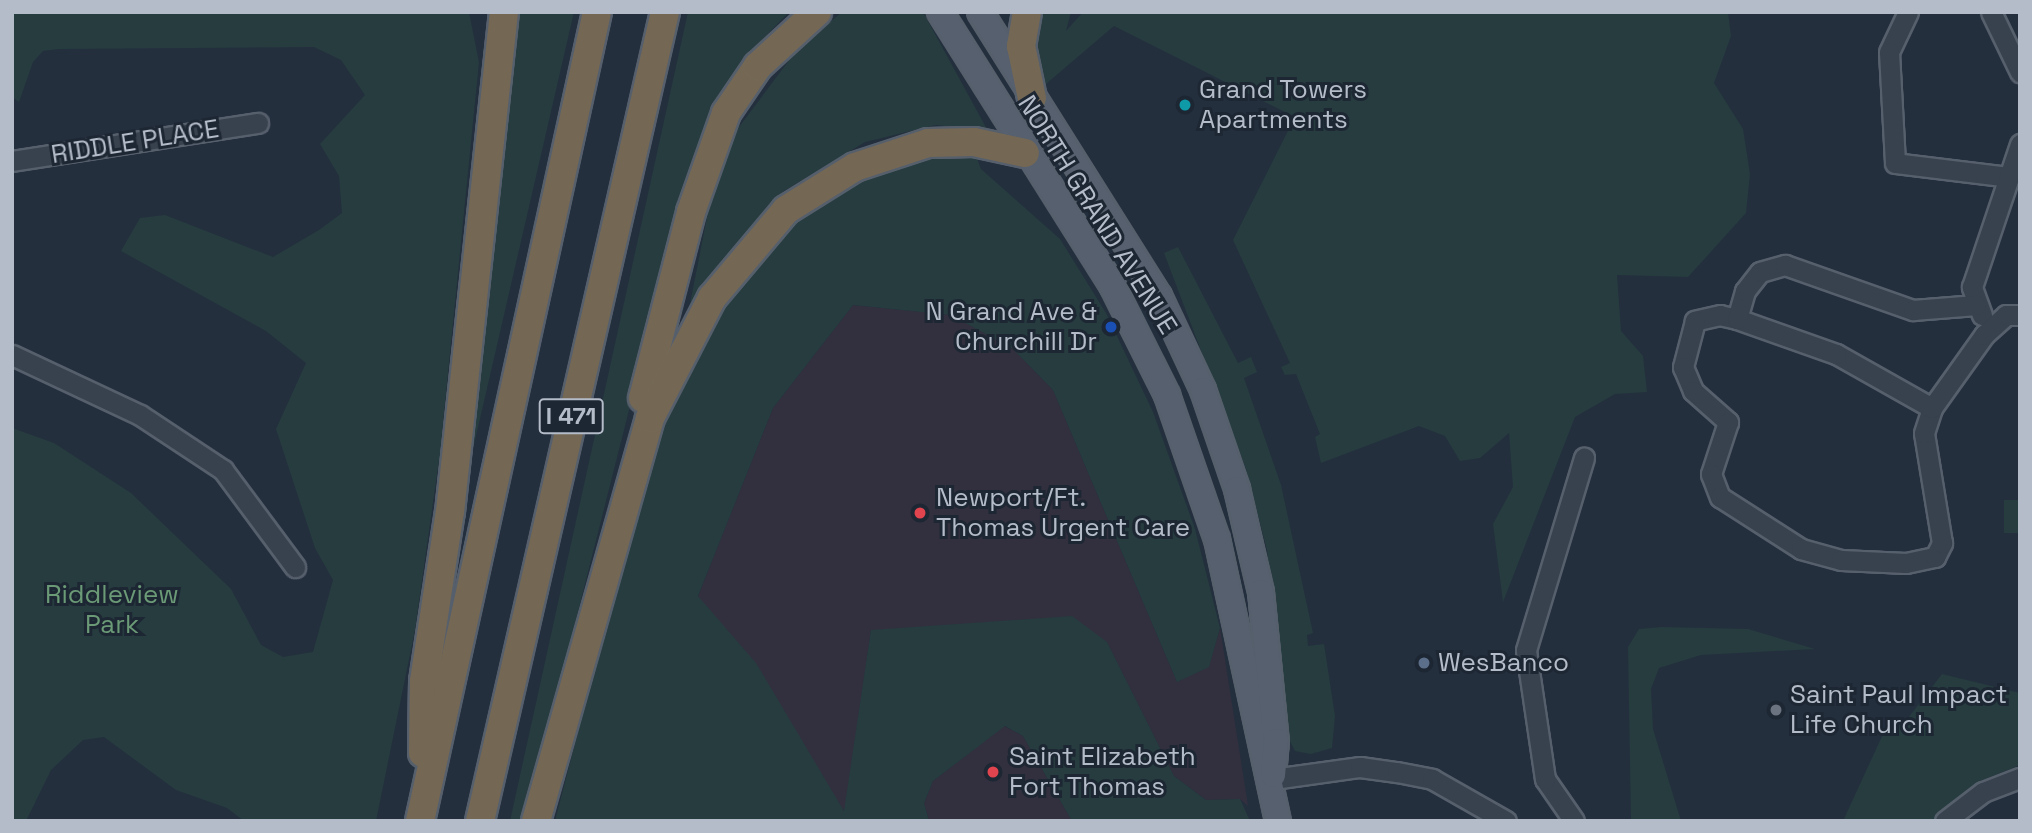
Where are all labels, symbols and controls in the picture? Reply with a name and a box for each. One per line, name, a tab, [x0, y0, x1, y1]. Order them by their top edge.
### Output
place label: Grand Towers Apartments	[1199, 74, 1368, 136]
street label: NORTH GRAND AVENUE	[1011, 90, 1183, 340]
marker: Grand Towers Apartments	[1177, 97, 1193, 113]
street label: RIDDLE PLACE	[49, 113, 221, 171]
place label: N Grand Ave & Churchill Dr	[925, 296, 1097, 358]
marker: N Grand Ave & Churchill Dr	[1103, 319, 1119, 335]
road number: I 471	[538, 396, 604, 436]
place label: Newport/Ft. Thomas Urgent Care	[936, 482, 1190, 544]
marker: Newport/Ft. Thomas Urgent Care	[910, 503, 930, 523]
park label: Riddleview Park	[45, 579, 179, 640]
place label: WesBanco	[1438, 647, 1569, 679]
marker: WesBanco	[1416, 655, 1432, 671]
place label: Saint Paul Impact Life Church	[1790, 679, 2007, 740]
marker: Saint Paul Impact Life Church	[1768, 702, 1784, 718]
place label: Saint Elizabeth Fort Thomas	[1009, 741, 1196, 802]
marker: Saint Elizabeth Fort Thomas	[983, 762, 1003, 782]

